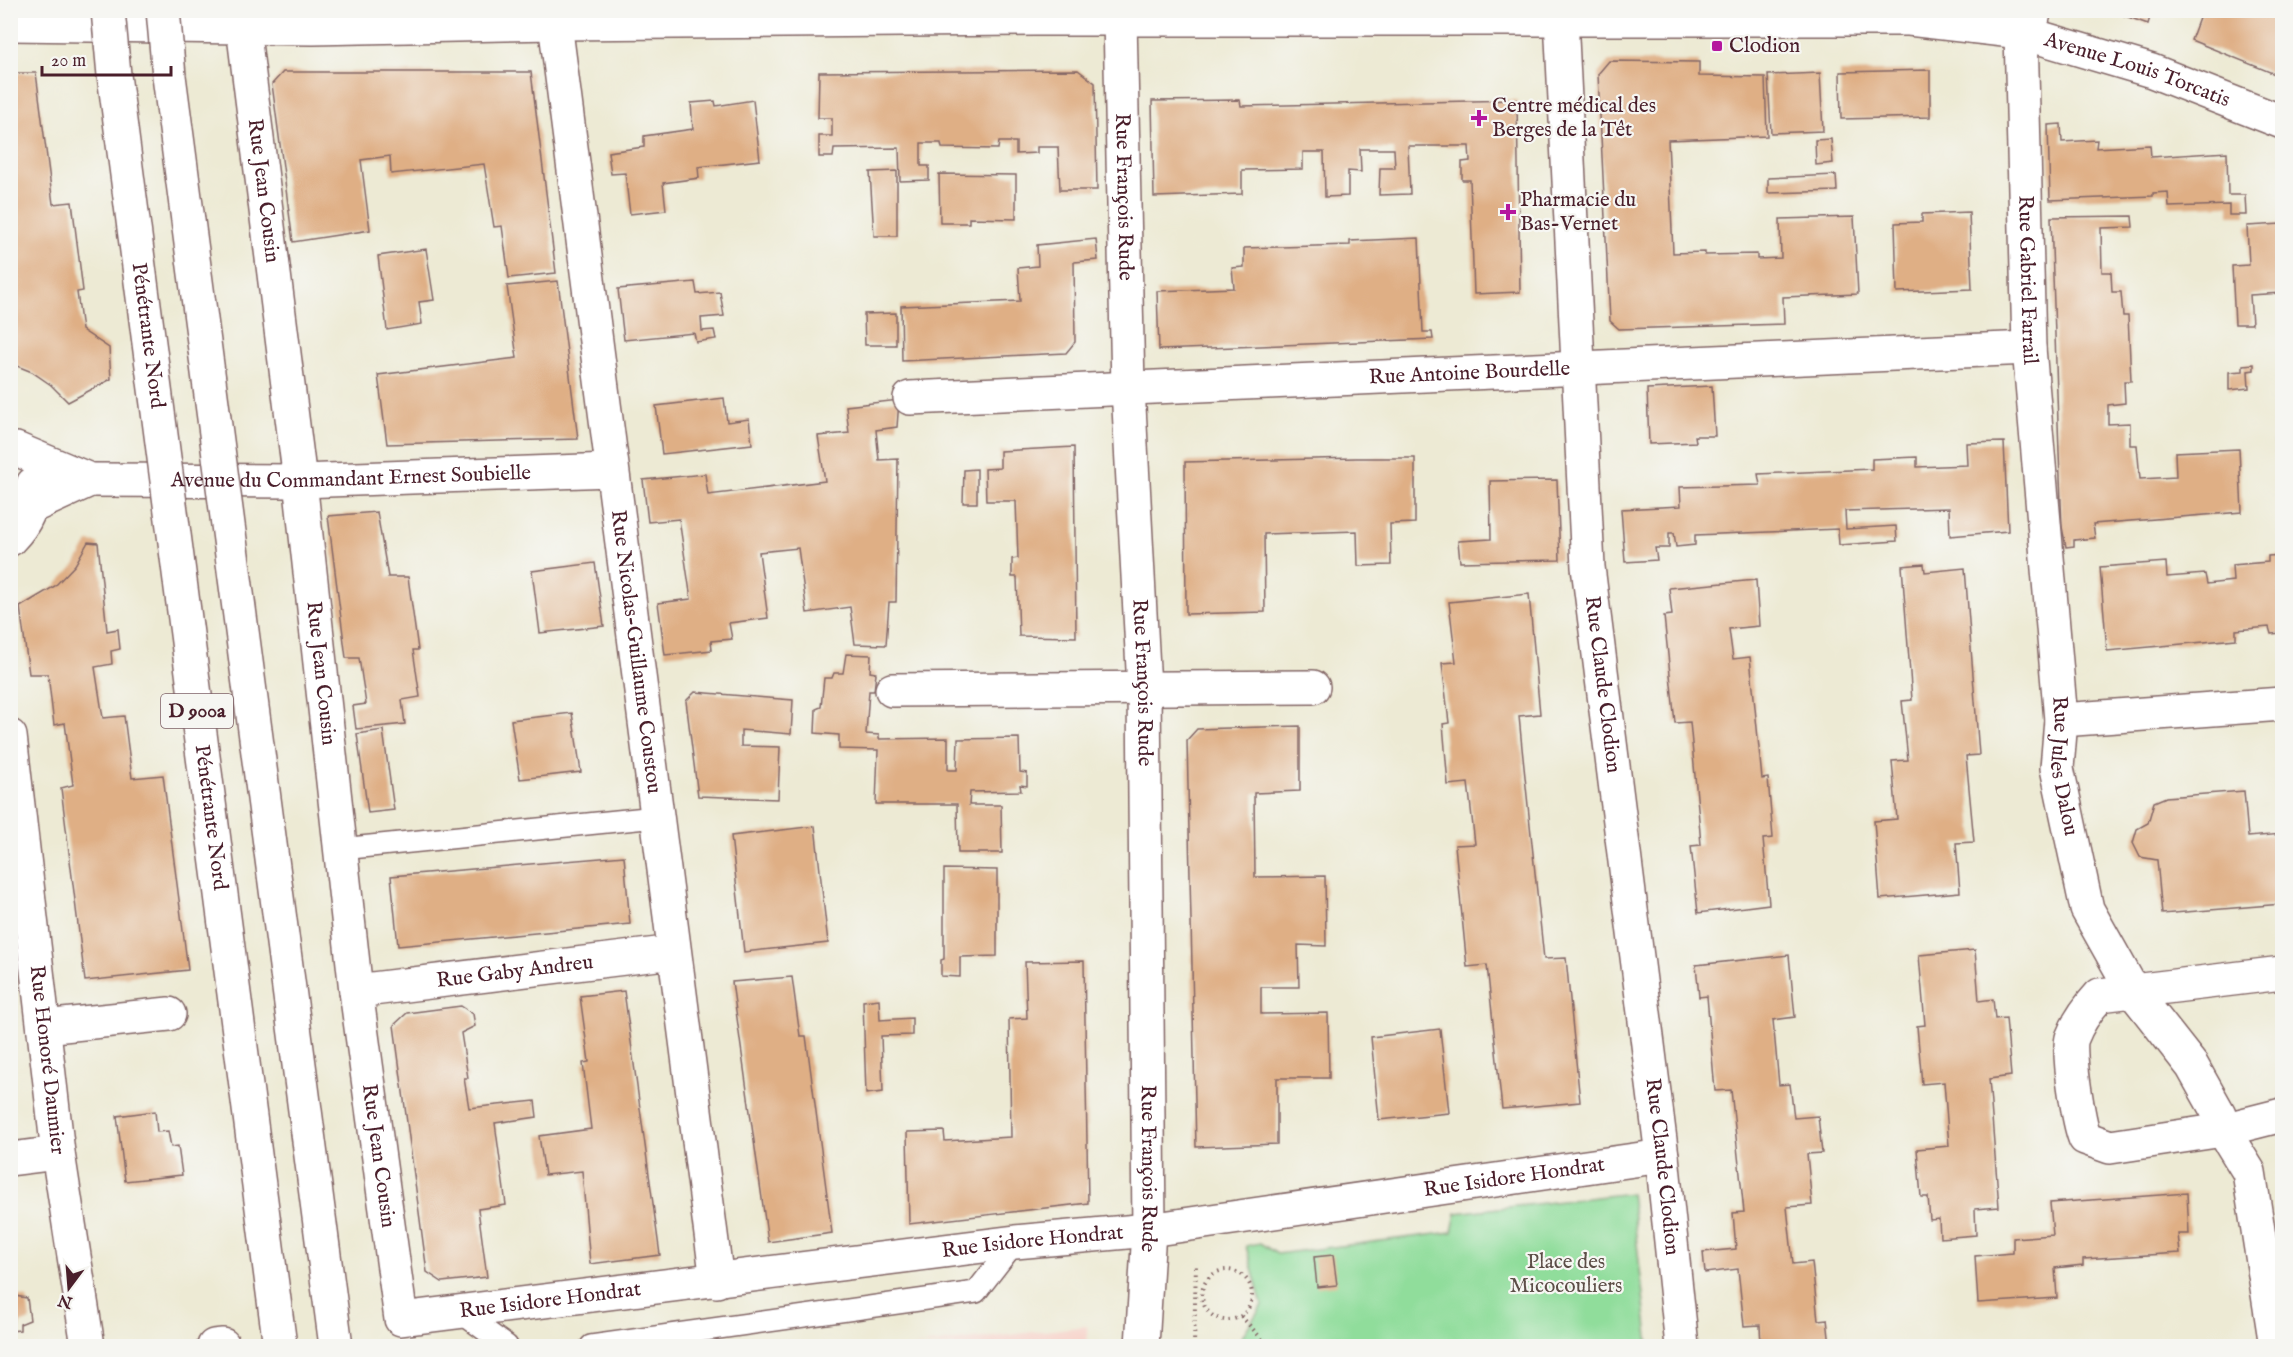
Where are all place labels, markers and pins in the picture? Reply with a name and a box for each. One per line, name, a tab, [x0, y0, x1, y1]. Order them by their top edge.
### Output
place label: Clodion	[1729, 33, 1800, 60]
marker: Clodion	[1710, 39, 1724, 53]
place label: Centre médical des Berges de la Têt	[1492, 93, 1656, 144]
marker: Centre médical des Berges de la Têt	[1470, 109, 1488, 127]
place label: Pharmacie du Bas-Vernet	[1520, 187, 1636, 238]
marker: Pharmacie du Bas-Vernet	[1501, 205, 1515, 219]

